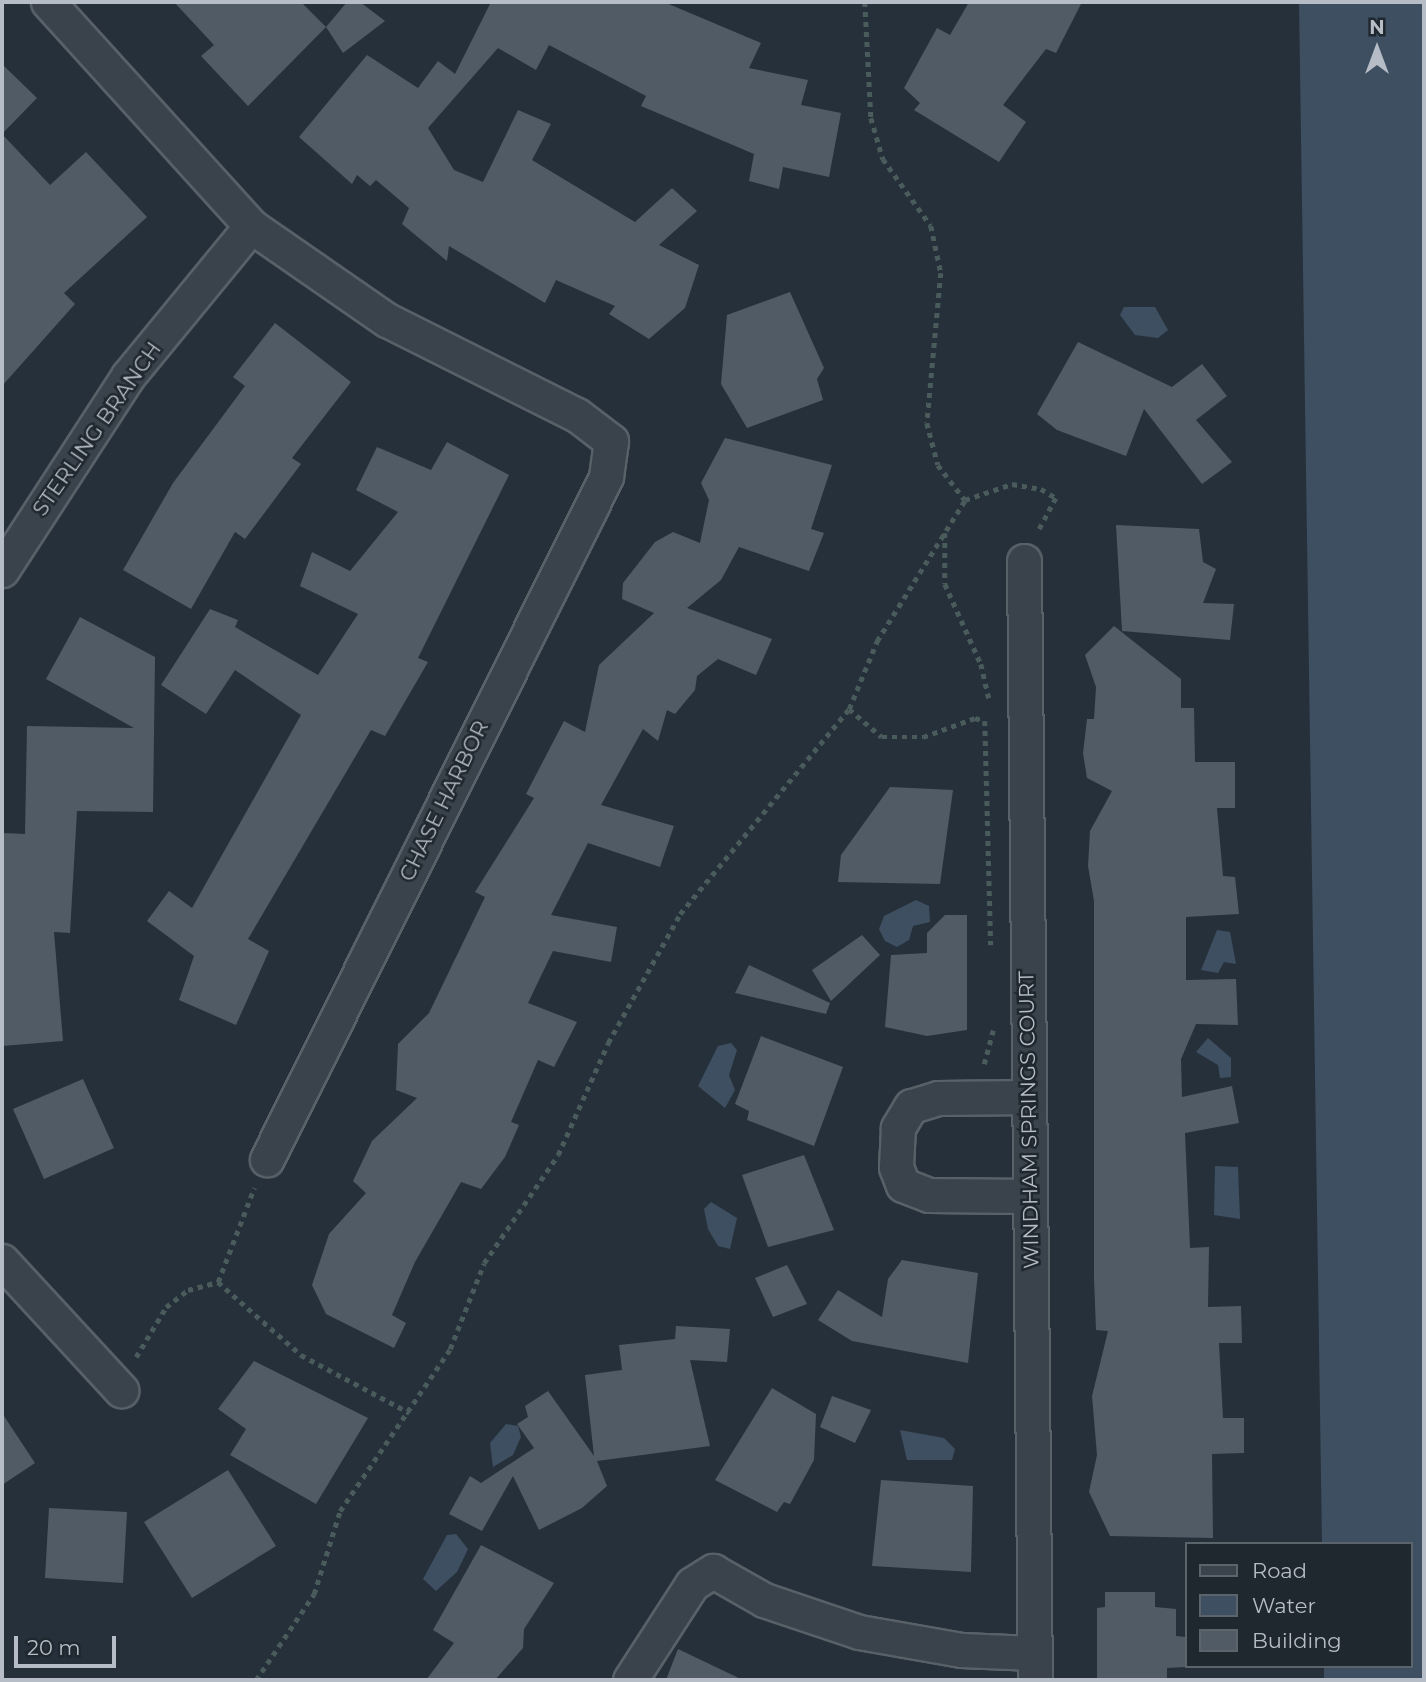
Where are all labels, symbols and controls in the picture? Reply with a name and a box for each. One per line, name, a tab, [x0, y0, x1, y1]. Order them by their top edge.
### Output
north arrow	[1342, 14, 1412, 84]
text: N	[1369, 16, 1385, 39]
street label: STERLING BRANCH	[27, 337, 167, 521]
street label: CHASE HARBOR	[394, 717, 494, 885]
street label: WINDHAM SPRINGS COURT	[1014, 971, 1044, 1269]
legend	[1184, 1542, 1412, 1668]
text: Road	[1252, 1558, 1307, 1583]
text: Water	[1252, 1593, 1316, 1618]
scale bar	[18, 1622, 119, 1666]
text: Building	[1252, 1628, 1342, 1653]
text: 20 m	[27, 1635, 81, 1660]

